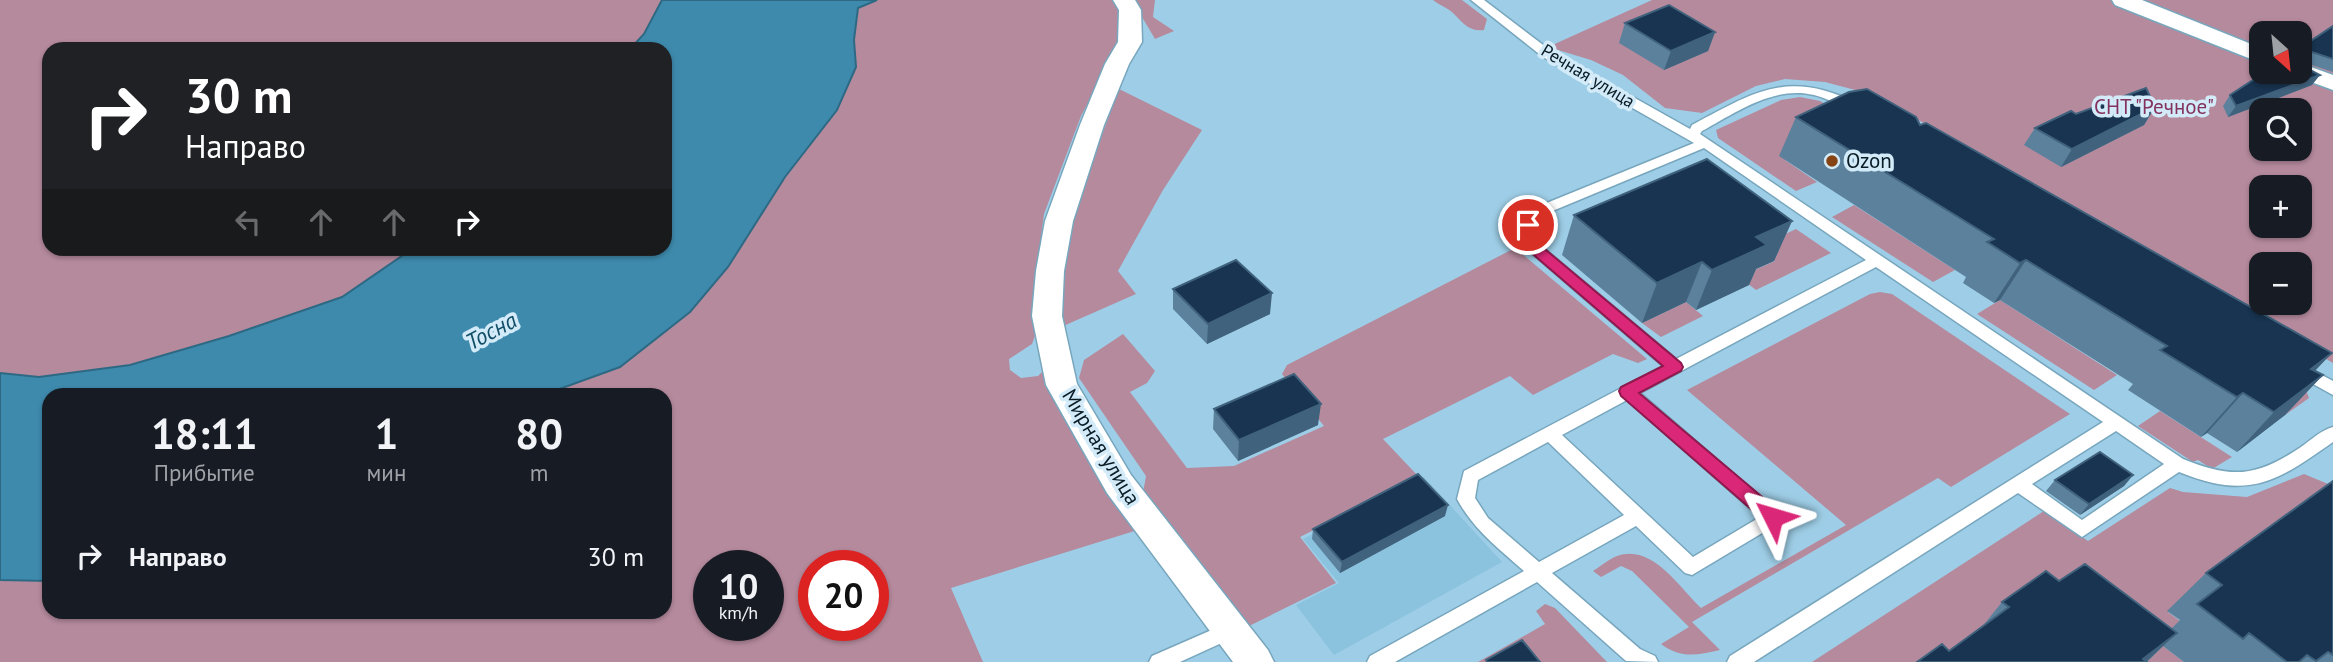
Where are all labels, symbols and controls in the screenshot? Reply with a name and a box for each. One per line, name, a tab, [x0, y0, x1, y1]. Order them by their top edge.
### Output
north arrow	[2249, 21, 2312, 84]
map controls	[2249, 21, 2312, 315]
street label: Речная улица	[1537, 39, 1639, 113]
text: 30 m	[185, 63, 292, 127]
icon: right	[70, 70, 161, 161]
park label: СНТ "Речное"	[2094, 93, 2214, 120]
button: search	[2249, 98, 2312, 161]
text: Направо	[185, 125, 306, 167]
place label: Ozon	[1846, 147, 1892, 174]
marker: Ozon	[1824, 153, 1840, 169]
button: +	[2249, 175, 2312, 238]
pin	[1498, 195, 1558, 255]
icon: left	[229, 203, 267, 241]
icon: ahead	[302, 203, 340, 241]
icon: ahead	[375, 203, 413, 241]
icon: right	[448, 203, 486, 241]
icon: arrive	[1509, 206, 1547, 244]
button: −	[2249, 252, 2312, 315]
water label: Тосна	[460, 305, 521, 356]
street label: Мирная улица	[1056, 384, 1147, 510]
text: 18:11	[151, 406, 258, 461]
text: 1	[375, 406, 398, 461]
text: 80	[515, 406, 563, 461]
text: Прибытие	[154, 458, 255, 487]
text: мин	[367, 458, 406, 487]
text: m	[530, 458, 549, 487]
position arrow	[1736, 480, 1810, 554]
icon: right	[70, 537, 108, 575]
text: Направо	[129, 540, 227, 573]
text: 30 m	[588, 540, 644, 573]
speed limit sign: 20	[798, 550, 889, 641]
text: 10	[719, 563, 758, 609]
text: km/h	[719, 601, 758, 624]

